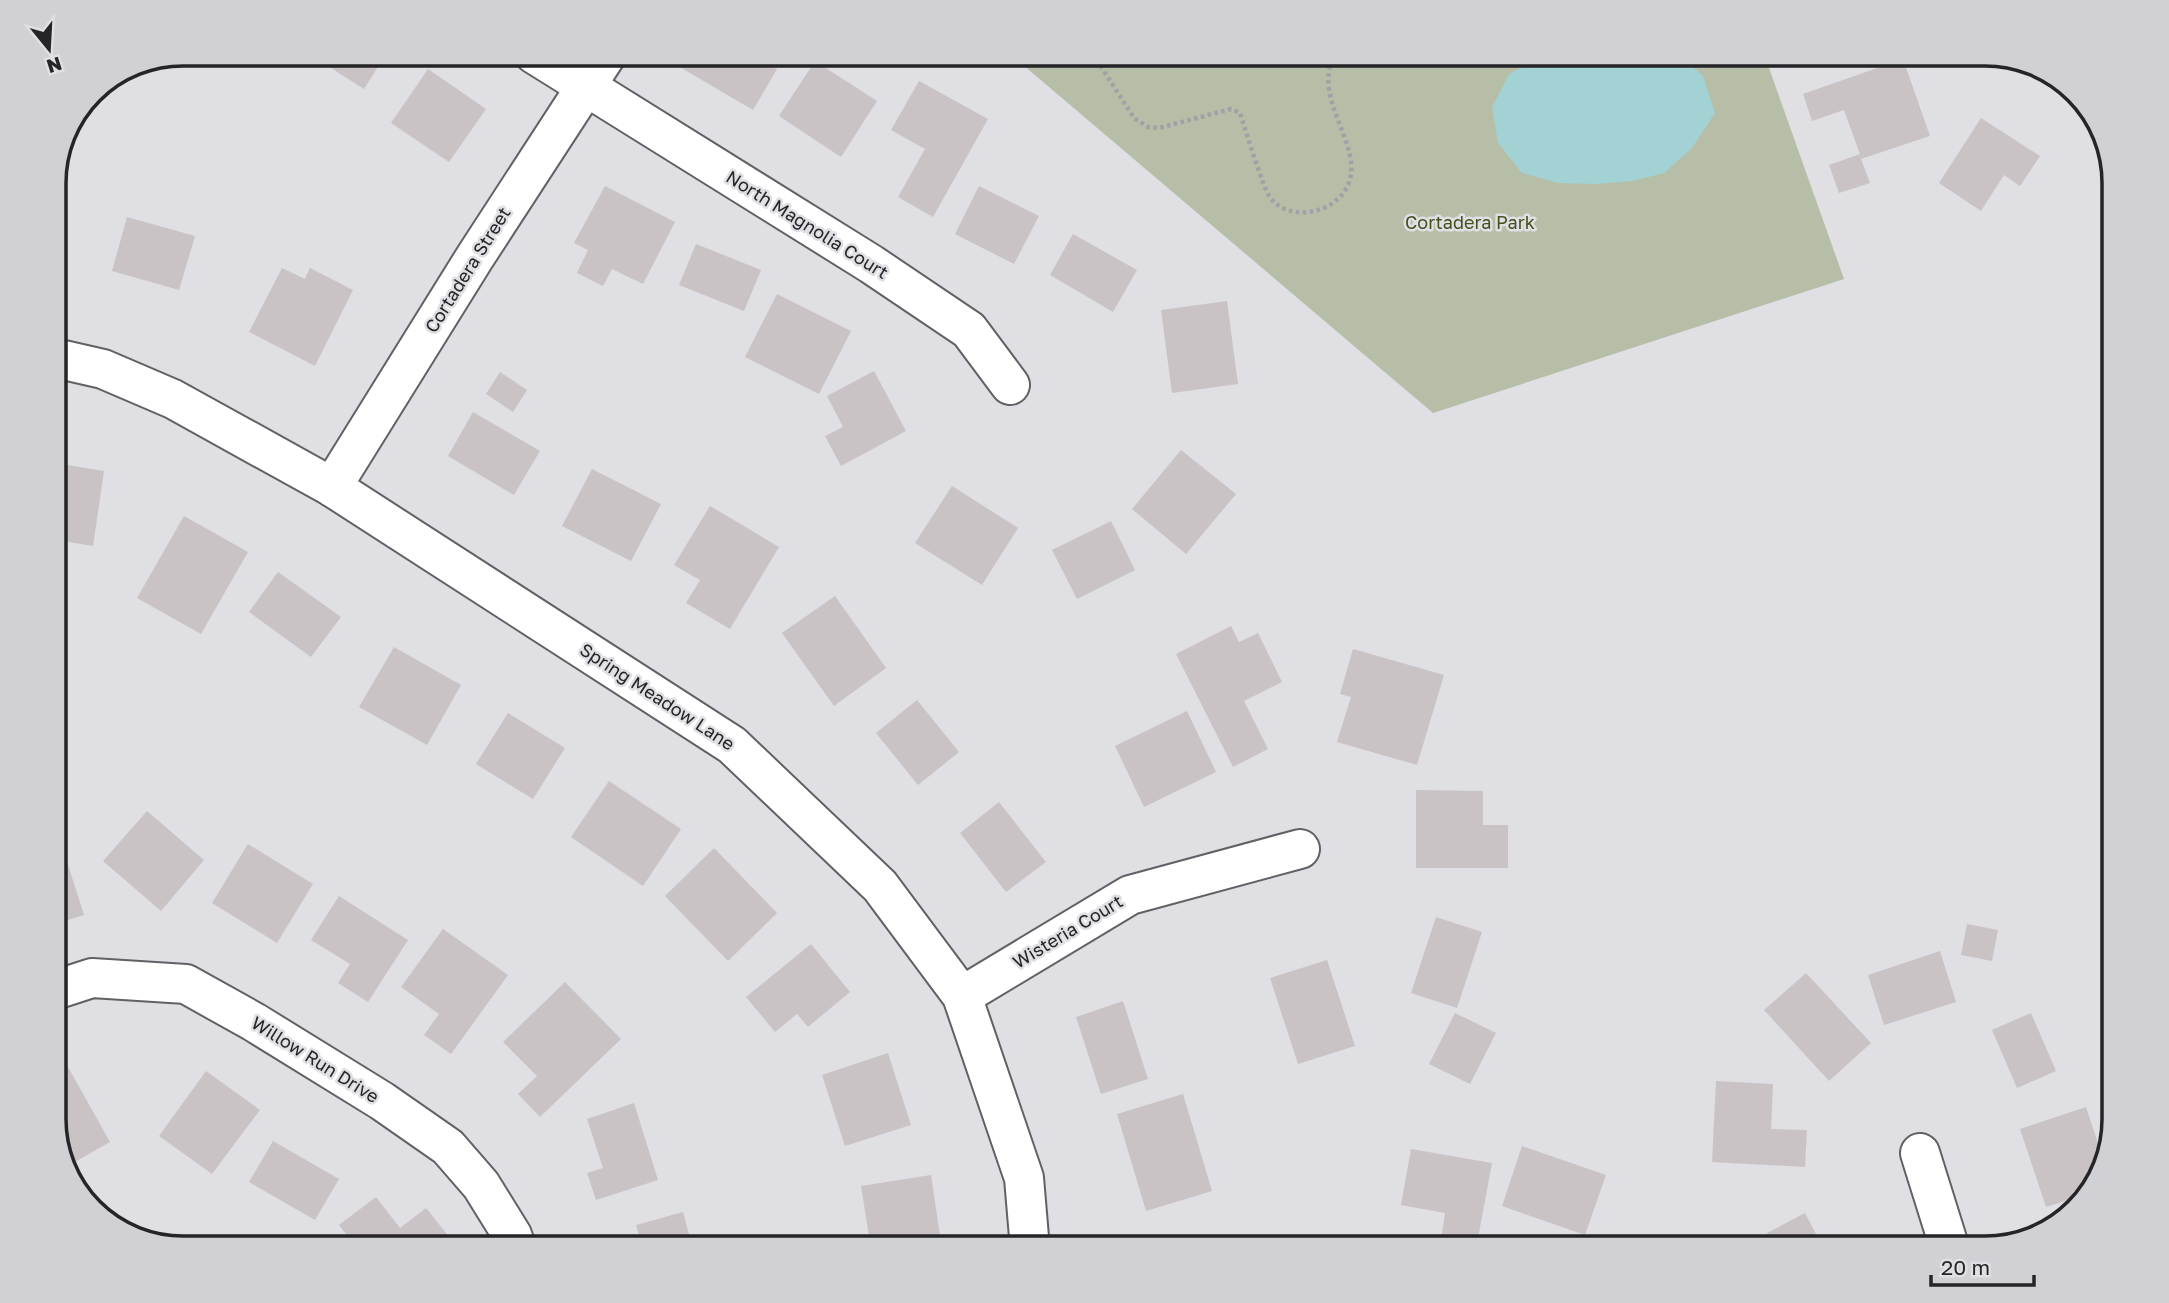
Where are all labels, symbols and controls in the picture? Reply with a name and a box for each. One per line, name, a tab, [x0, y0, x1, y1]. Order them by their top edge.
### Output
north arrow	[14, 14, 84, 84]
text: N	[44, 52, 65, 79]
street label: North Magnolia Court	[722, 165, 893, 283]
street label: Cortadera Street	[420, 203, 515, 336]
park label: Cortadera Park	[1405, 211, 1535, 233]
street label: Spring Meadow Lane	[576, 638, 739, 754]
street label: Wisteria Court	[1009, 890, 1126, 973]
street label: Willow Run Drive	[248, 1011, 383, 1107]
scale bar	[1931, 1244, 2034, 1288]
text: 20 m	[1941, 1254, 1990, 1280]

